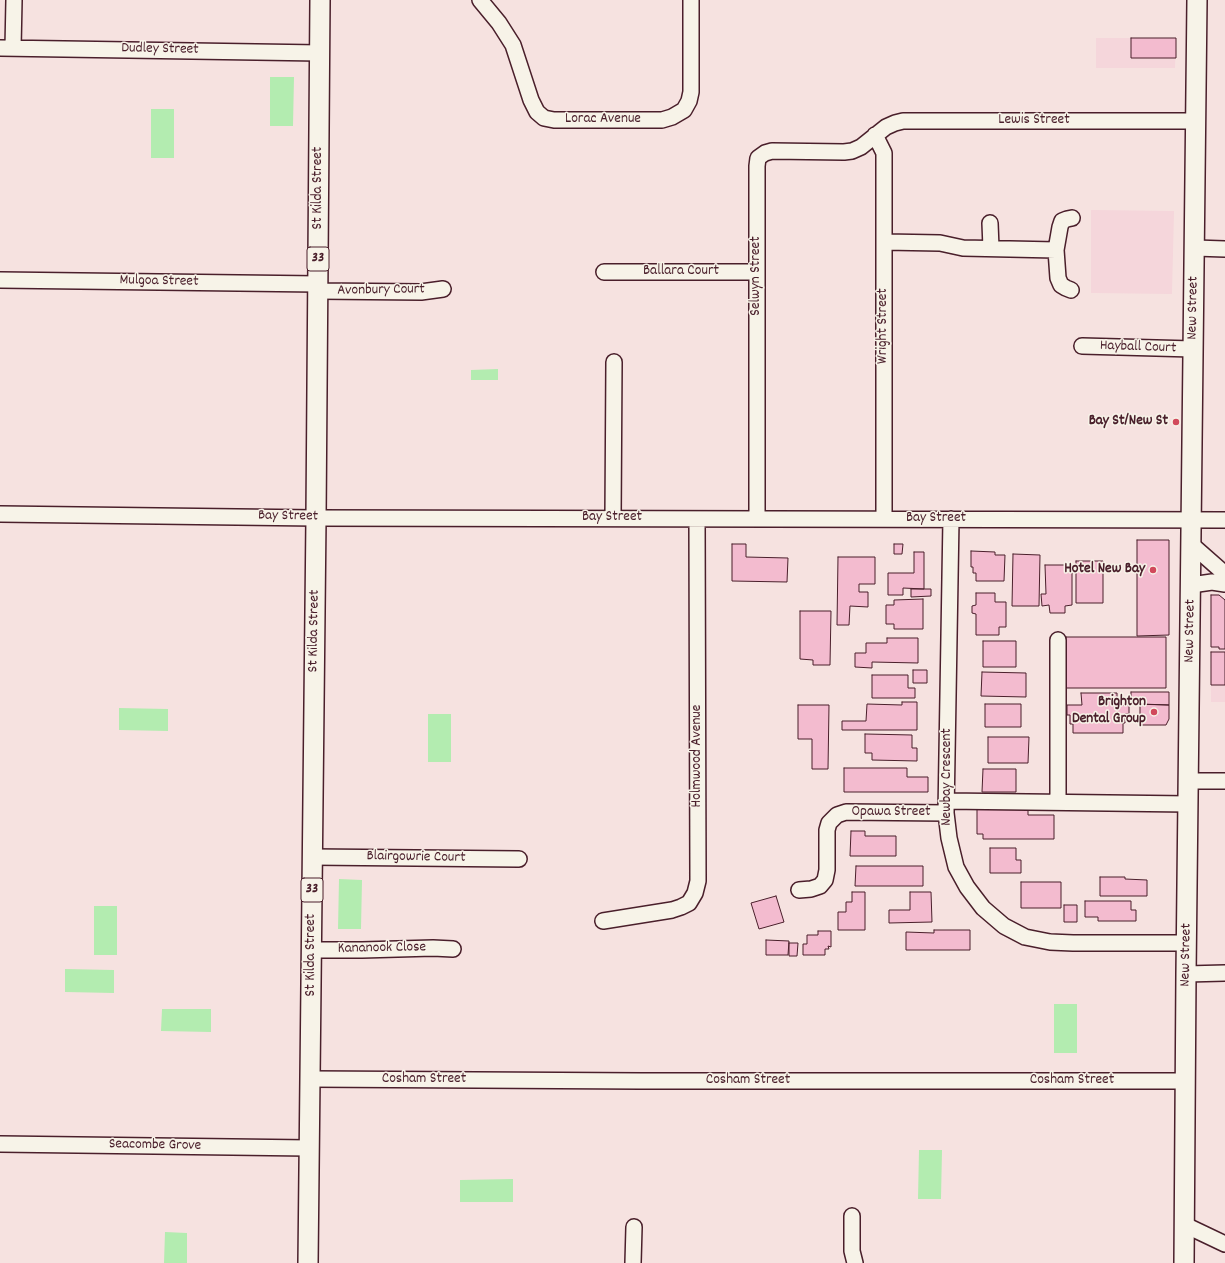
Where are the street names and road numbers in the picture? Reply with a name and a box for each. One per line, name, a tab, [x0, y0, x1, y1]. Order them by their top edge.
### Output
street label: Dudley Street	[121, 40, 199, 60]
street label: Lorac Avenue	[565, 111, 641, 129]
street label: Lewis Street	[998, 112, 1070, 130]
street label: St Kilda Street	[310, 147, 328, 229]
street label: Selwyn Street	[748, 236, 766, 316]
road number: 33	[307, 247, 329, 271]
street label: Ballara Court	[643, 263, 719, 281]
street label: Mulgoa Street	[119, 272, 199, 292]
street label: New Street	[1184, 276, 1204, 340]
street label: Avonbury Court	[337, 281, 425, 301]
street label: Wright Street	[875, 288, 893, 364]
street label: Hayball Court	[1099, 338, 1177, 358]
street label: Bay Street	[258, 507, 318, 527]
street label: Bay Street	[582, 509, 642, 527]
street label: Bay Street	[906, 510, 966, 528]
street label: St Kilda Street	[305, 589, 325, 673]
street label: New Street	[1181, 599, 1201, 663]
street label: Holmwood Avenue	[689, 705, 707, 807]
street label: Newbay Crescent	[939, 728, 957, 826]
street label: Opawa Street	[851, 804, 931, 822]
street label: Blairgowrie Court	[366, 848, 466, 868]
road number: 33	[301, 878, 323, 902]
street label: St Kilda Street	[303, 914, 321, 996]
street label: New Street	[1177, 923, 1197, 987]
street label: Kananook Close	[338, 939, 426, 959]
street label: Cosham Street	[382, 1071, 466, 1089]
street label: Cosham Street	[706, 1072, 790, 1090]
street label: Cosham Street	[1030, 1072, 1114, 1090]
street label: Seacombe Grove	[109, 1136, 201, 1156]

